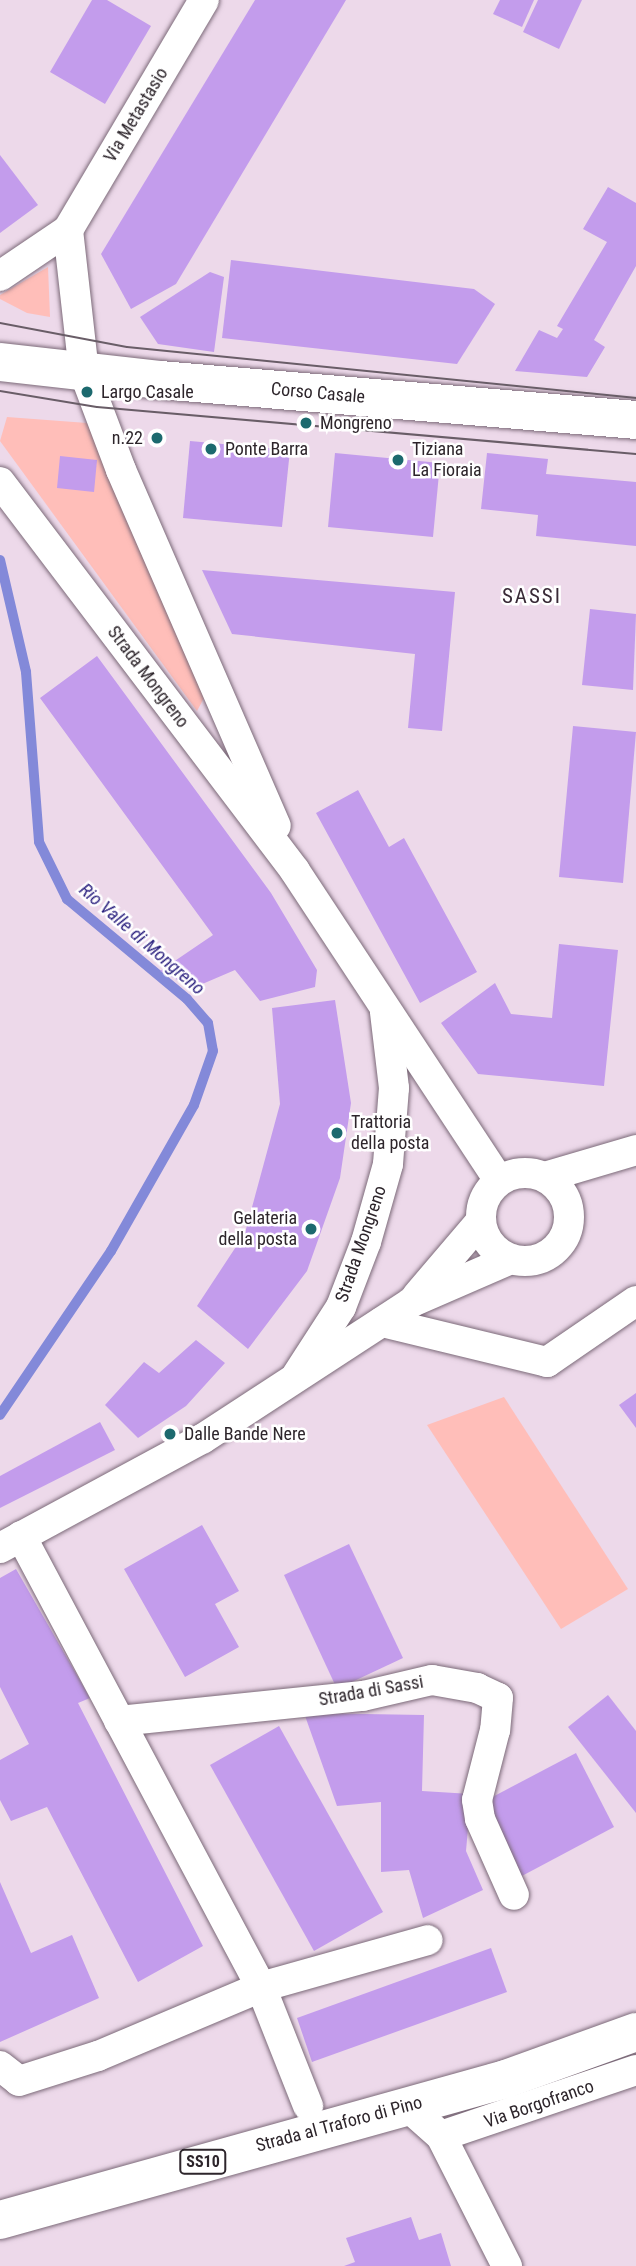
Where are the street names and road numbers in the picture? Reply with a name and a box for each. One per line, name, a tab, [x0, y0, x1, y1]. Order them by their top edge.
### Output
street label: Via Metastasio	[99, 64, 173, 166]
street label: Corso Casale	[270, 378, 366, 408]
street label: Strada Mongreno	[103, 622, 193, 732]
street label: Strada Mongreno	[331, 1183, 391, 1305]
street label: Strada di Sassi	[317, 1671, 425, 1711]
street label: Via Borgofranco	[481, 2075, 597, 2133]
street label: Strada al Traforo di Pino	[253, 2091, 425, 2157]
road number: SS10	[178, 2150, 228, 2174]

